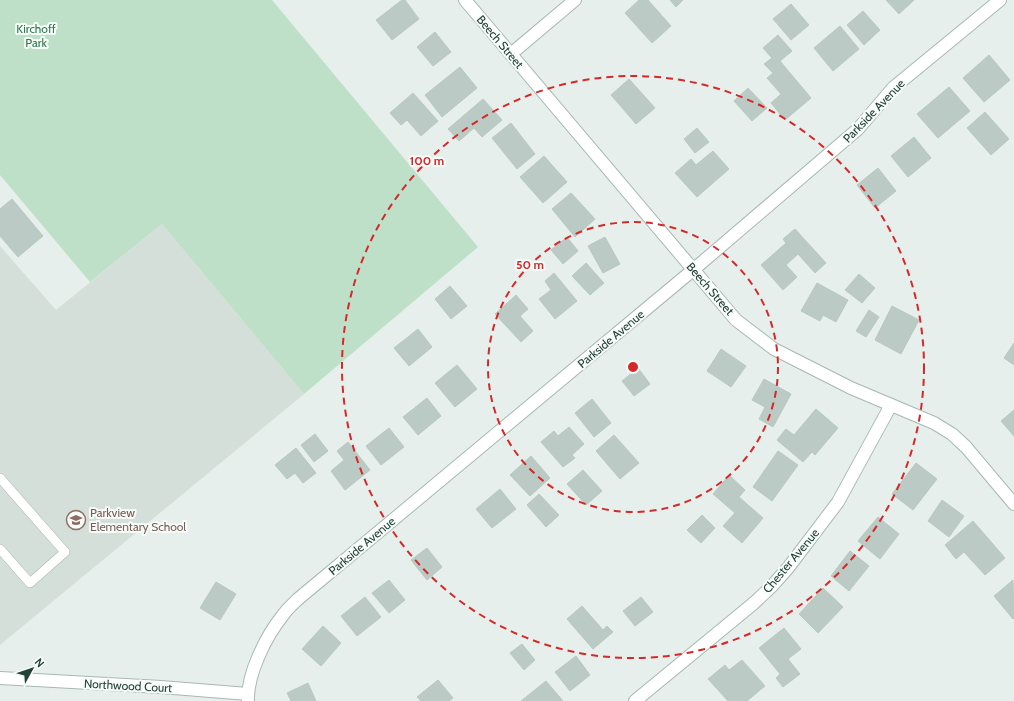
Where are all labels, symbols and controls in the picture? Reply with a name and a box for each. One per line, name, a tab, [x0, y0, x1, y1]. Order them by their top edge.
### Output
street label: Beech Street	[474, 12, 527, 71]
park label: Kirchoff Park	[16, 21, 56, 50]
street label: Parkside Avenue	[840, 76, 908, 146]
text: 100 m	[410, 153, 444, 168]
text: 50 m	[516, 257, 544, 272]
street label: Beech Street	[683, 259, 737, 318]
street label: Parkside Avenue	[574, 306, 647, 371]
centre of rings	[626, 360, 640, 374]
place label: Parkview Elementary School	[90, 505, 186, 534]
school or university icon: Parkview Elementary School	[65, 509, 87, 531]
street label: Parkside Avenue	[325, 513, 398, 578]
street label: Chester Avenue	[759, 525, 822, 596]
north arrow	[12, 649, 52, 689]
text: N	[32, 655, 48, 670]
street label: Northwood Court	[84, 676, 172, 695]

